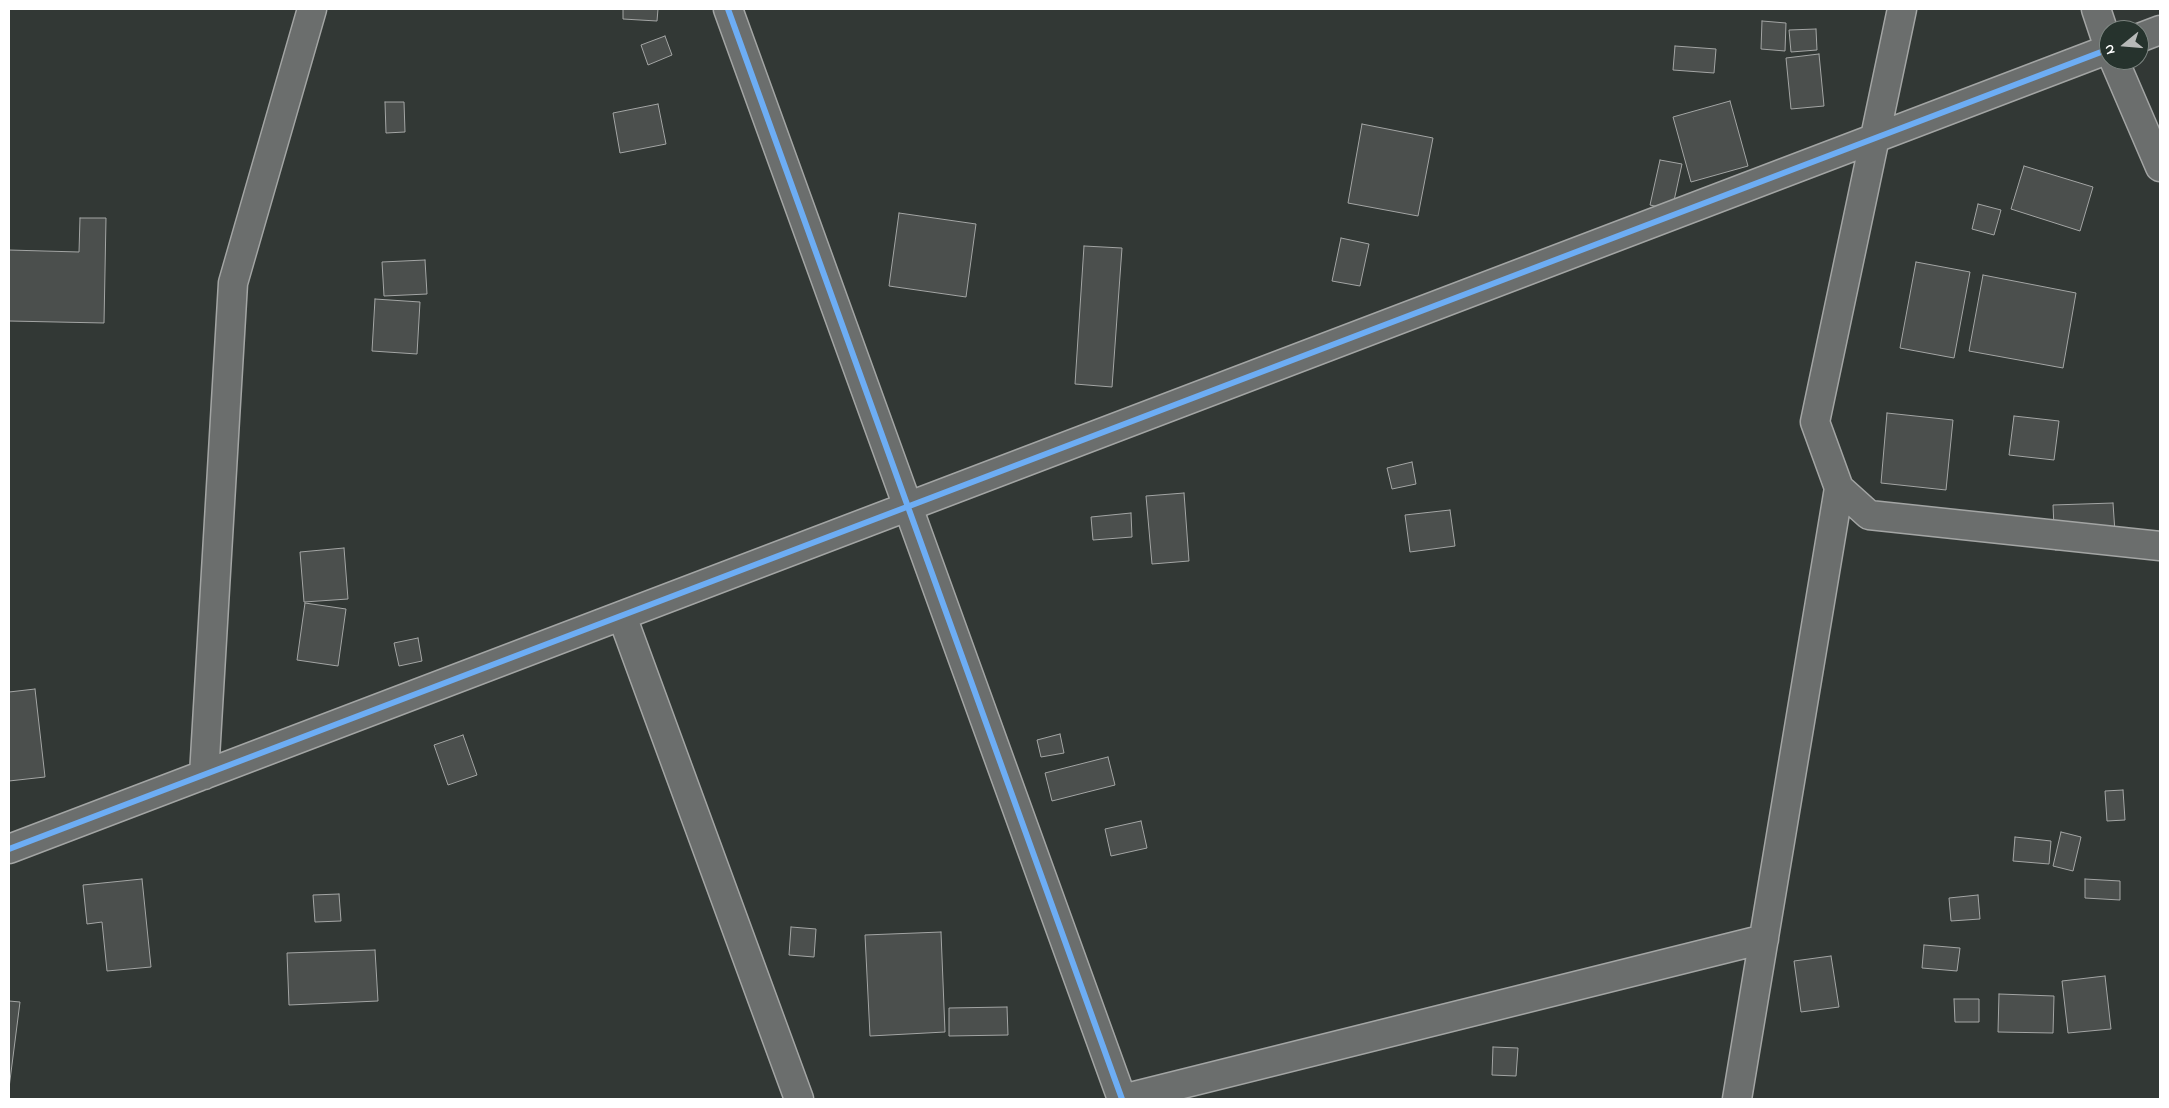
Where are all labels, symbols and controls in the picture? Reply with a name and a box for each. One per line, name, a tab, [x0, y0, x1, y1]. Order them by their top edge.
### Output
north arrow	[2099, 20, 2149, 70]
text: N	[2099, 42, 2122, 57]

